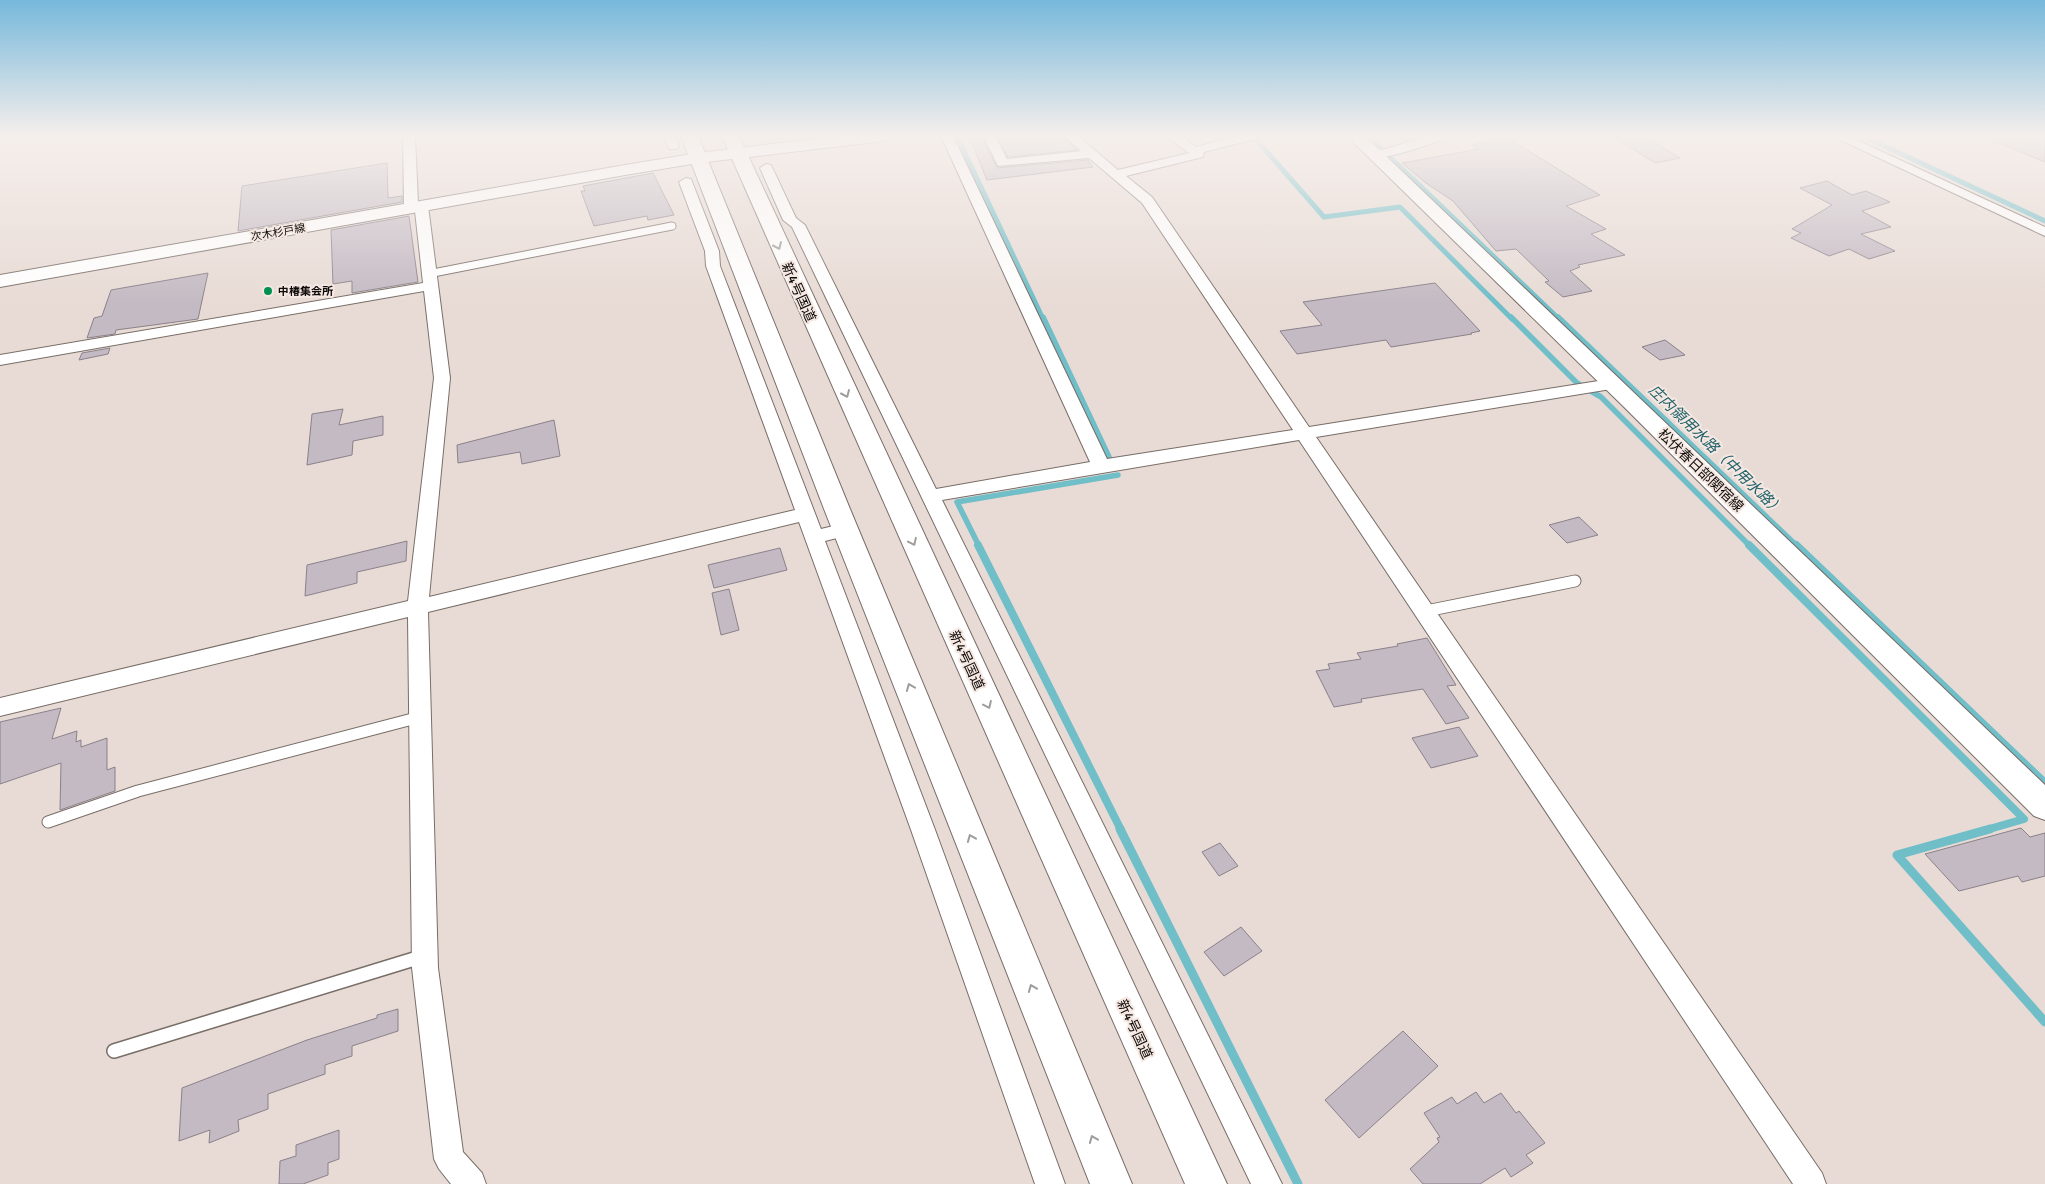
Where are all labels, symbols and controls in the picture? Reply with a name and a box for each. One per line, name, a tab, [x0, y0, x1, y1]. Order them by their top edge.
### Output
street label: 次木杉戸線	[250, 221, 306, 244]
one-way arrow	[772, 241, 783, 250]
street label: 新4号国道	[778, 260, 819, 325]
marker: 中椿集会所	[262, 285, 274, 297]
place label: 中椿集会所	[278, 285, 333, 298]
water label: 庄内領用水路（中用水路）	[1645, 381, 1787, 519]
one-way arrow	[839, 389, 850, 398]
street label: 松伏春日部関宿線	[1654, 425, 1747, 515]
one-way arrow	[906, 537, 917, 546]
street label: 新4号国道	[945, 628, 988, 693]
one-way arrow	[906, 683, 916, 692]
one-way arrow	[981, 700, 992, 709]
one-way arrow	[967, 834, 977, 843]
one-way arrow	[1028, 984, 1038, 993]
street label: 新4号国道	[1113, 997, 1156, 1062]
one-way arrow	[1089, 1135, 1099, 1144]

